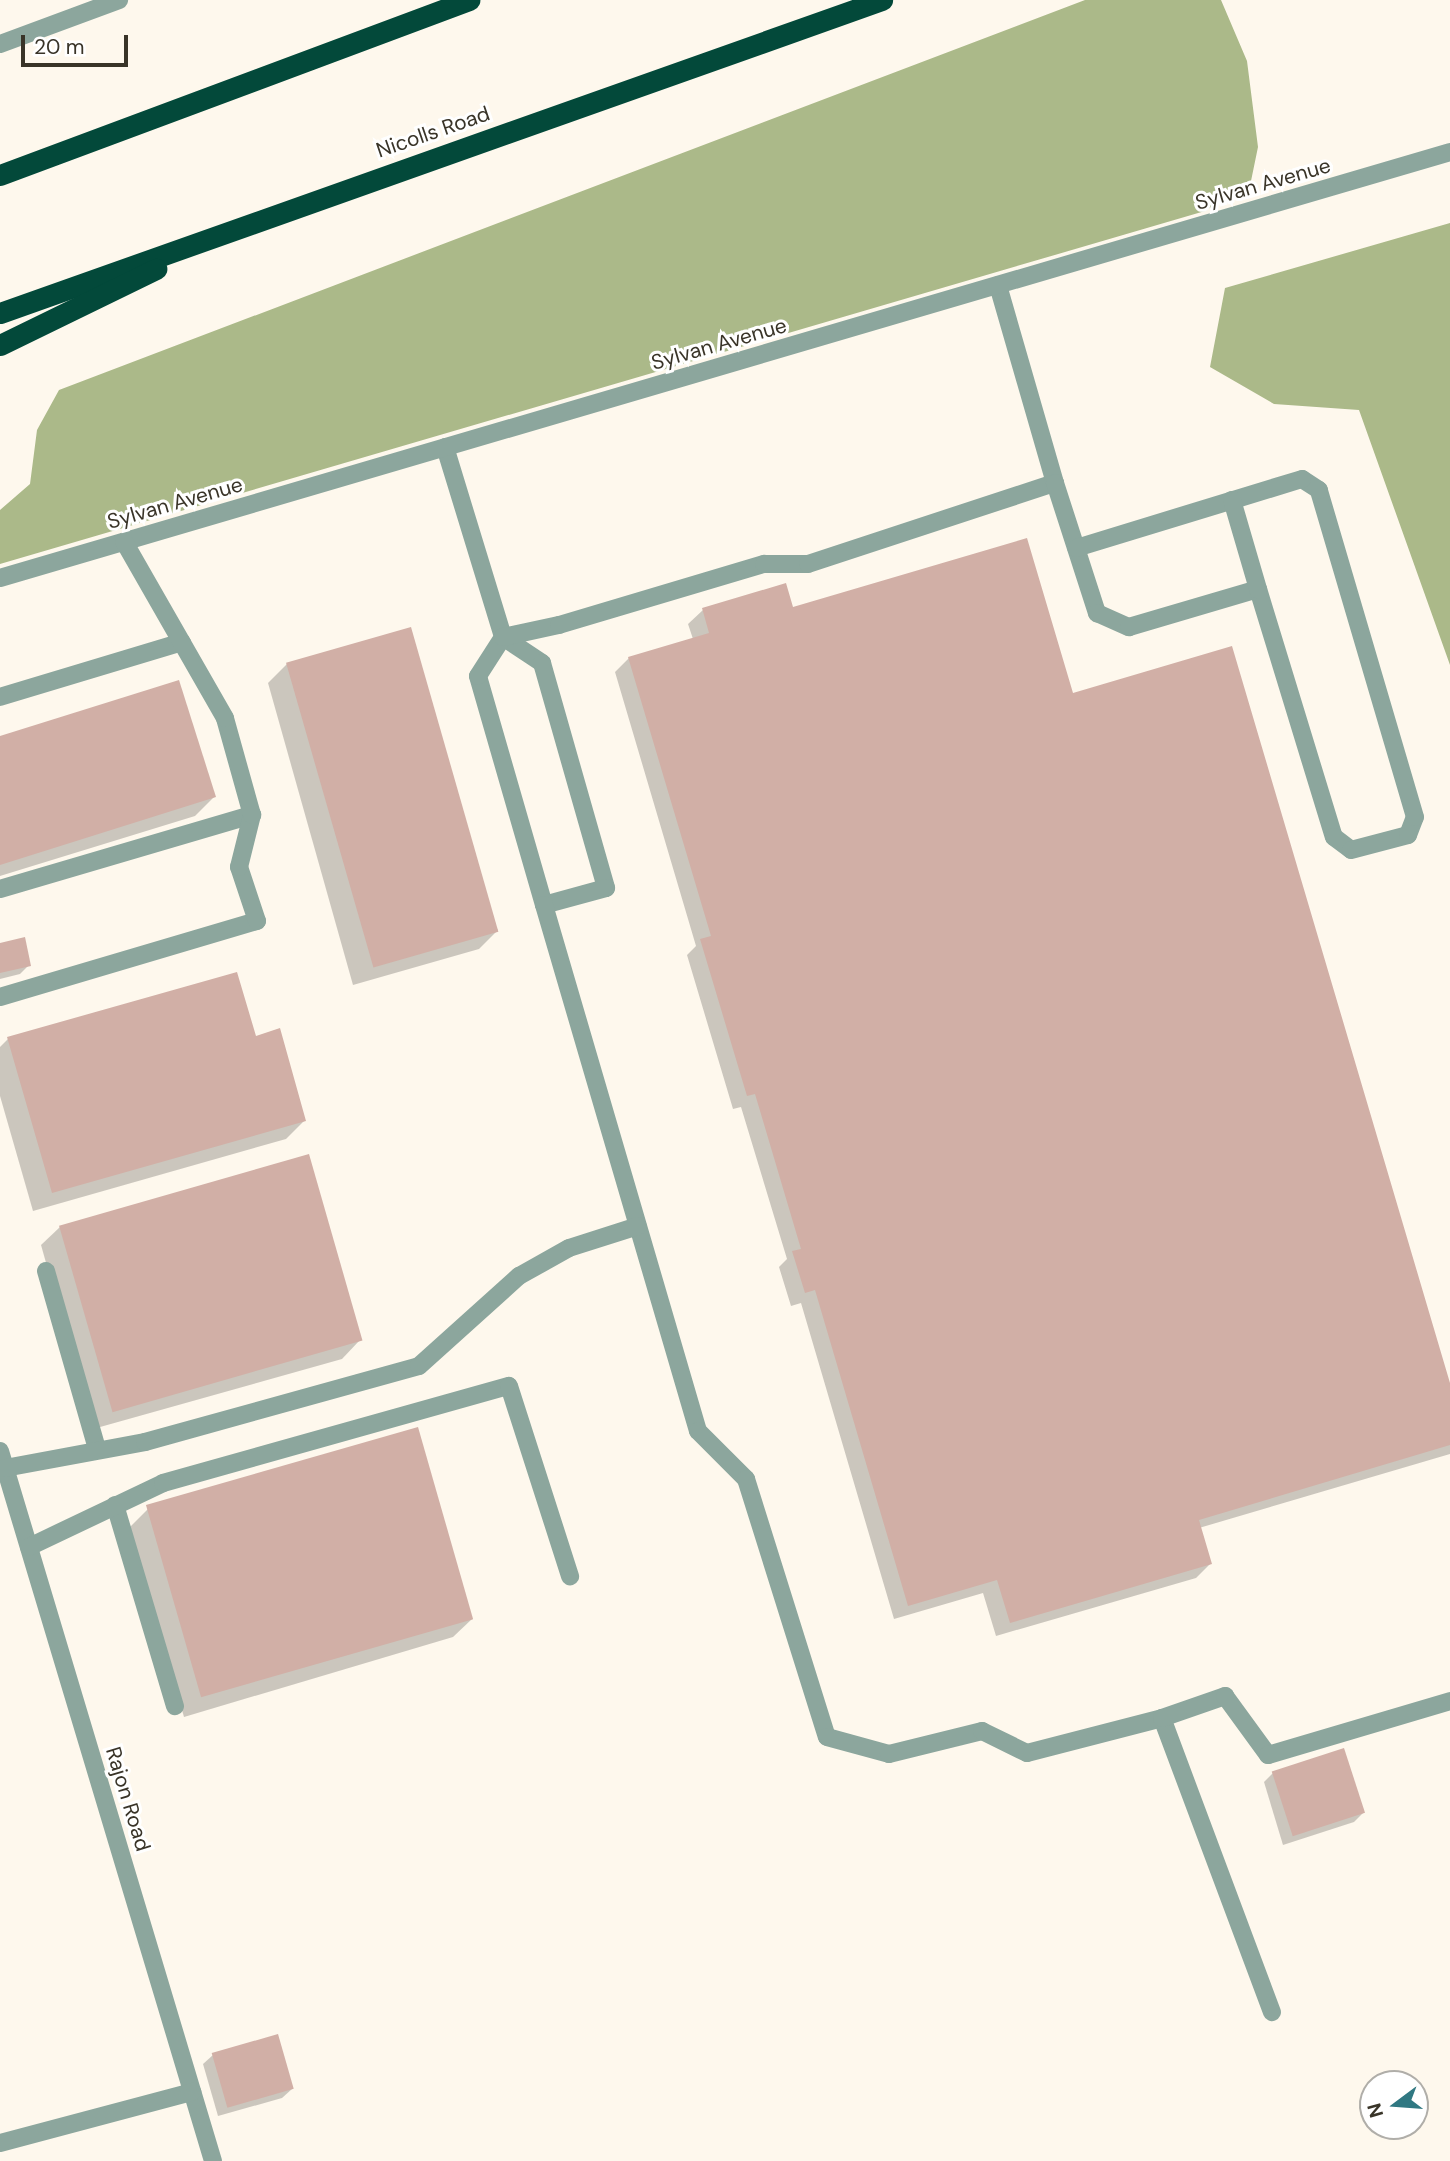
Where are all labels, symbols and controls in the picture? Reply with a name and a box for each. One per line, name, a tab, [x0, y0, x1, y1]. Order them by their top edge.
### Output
scale bar	[24, 21, 131, 65]
text: 20 m	[34, 33, 85, 61]
street label: Nicolls Road	[373, 101, 493, 163]
street label: Sylvan Avenue	[1192, 153, 1334, 215]
street label: Sylvan Avenue	[648, 313, 790, 375]
street label: Sylvan Avenue	[104, 472, 246, 534]
street label: Rajon Road	[100, 1744, 156, 1854]
north arrow	[1359, 2070, 1429, 2140]
text: N	[1361, 2100, 1389, 2120]

